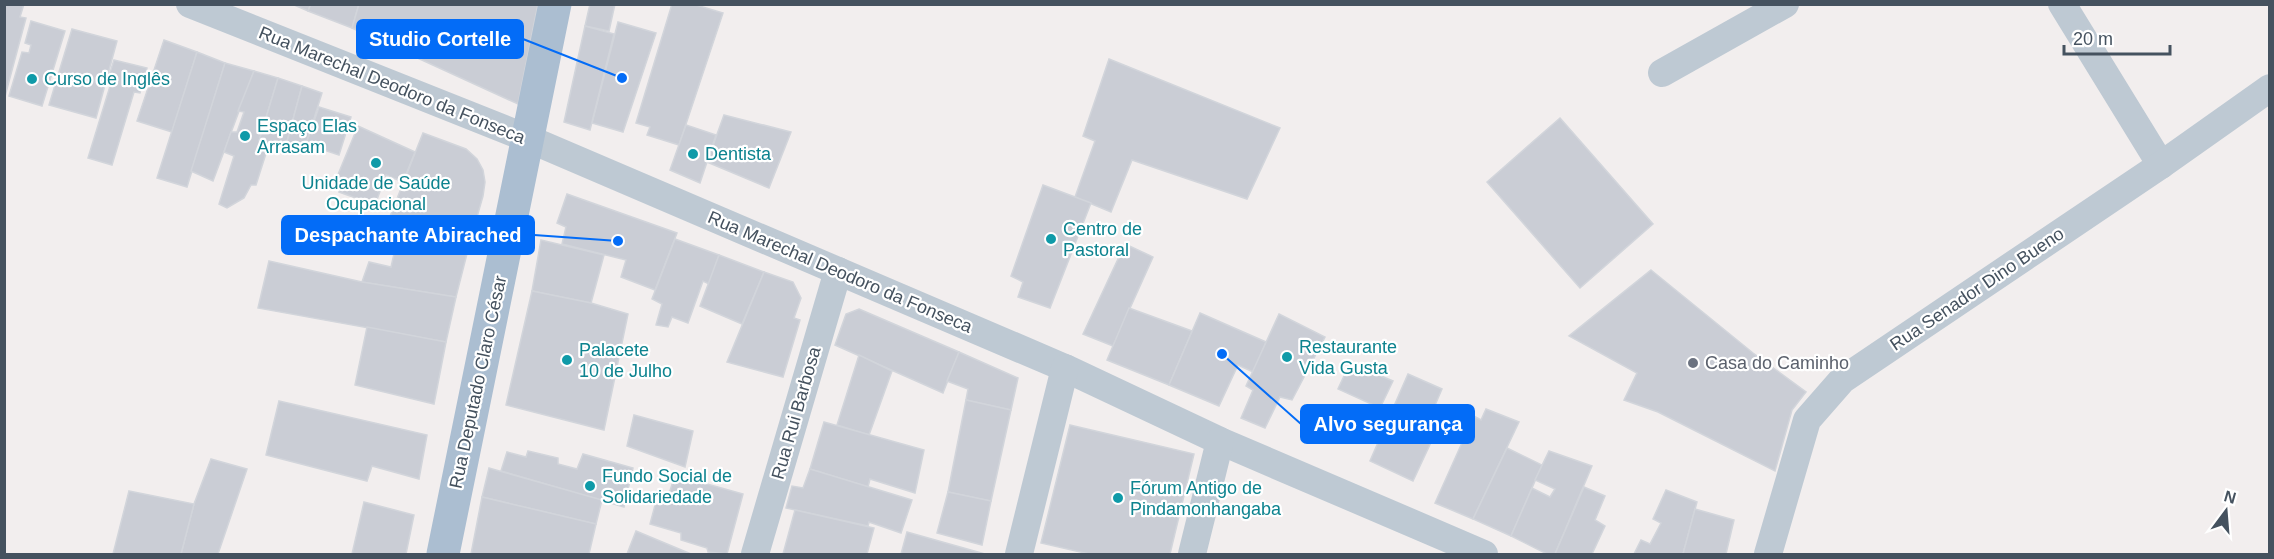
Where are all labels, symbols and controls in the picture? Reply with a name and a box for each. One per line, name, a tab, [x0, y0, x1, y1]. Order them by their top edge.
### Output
scale bar	[2064, 18, 2170, 56]
callout: Studio Cortelle	[357, 20, 523, 58]
street label: Rua Marechal Deodoro da Fonseca	[256, 22, 529, 148]
text: Studio Cortelle	[369, 28, 511, 50]
text: 20 m	[2073, 29, 2113, 49]
place label: Curso de Inglês	[44, 69, 170, 89]
marker: Curso de Inglês	[25, 72, 39, 86]
place label: Espaço Elas Arrasam	[257, 116, 357, 157]
marker: Espaço Elas Arrasam	[238, 129, 252, 143]
place label: Dentista	[705, 144, 772, 164]
marker: Dentista	[686, 147, 700, 161]
marker: Unidade de Saúde Ocupacional	[369, 156, 383, 170]
place label: Unidade de Saúde Ocupacional	[301, 173, 451, 214]
street label: Rua Marechal Deodoro da Fonseca	[705, 207, 976, 337]
callout: Despachante Abirached	[282, 216, 534, 254]
place label: Centro de Pastoral	[1063, 219, 1142, 260]
street label: Rua Senador Dino Bueno	[1886, 223, 2068, 355]
text: Despachante Abirached	[294, 224, 522, 246]
marker: Centro de Pastoral	[1044, 232, 1058, 246]
street label: Rua Deputado Claro César	[446, 274, 510, 490]
place label: Restaurante Vida Gusta	[1299, 337, 1397, 378]
place label: Palacete 10 de Julho	[579, 340, 672, 381]
street label: Rua Rui Barbosa	[767, 343, 825, 482]
marker: Restaurante Vida Gusta	[1280, 350, 1294, 364]
marker: Palacete 10 de Julho	[560, 353, 574, 367]
place label: Casa do Caminho	[1705, 353, 1849, 373]
marker: Casa do Caminho	[1686, 356, 1700, 370]
callout: Alvo segurança	[1301, 405, 1474, 443]
text: Alvo segurança	[1314, 413, 1463, 435]
place label: Fundo Social de Solidariedade	[602, 466, 732, 507]
place label: Fórum Antigo de Pindamonhangaba	[1130, 478, 1282, 519]
marker: Fundo Social de Solidariedade	[583, 479, 597, 493]
north arrow	[2196, 481, 2256, 541]
text: N	[2222, 487, 2238, 507]
marker: Fórum Antigo de Pindamonhangaba	[1111, 491, 1125, 505]

